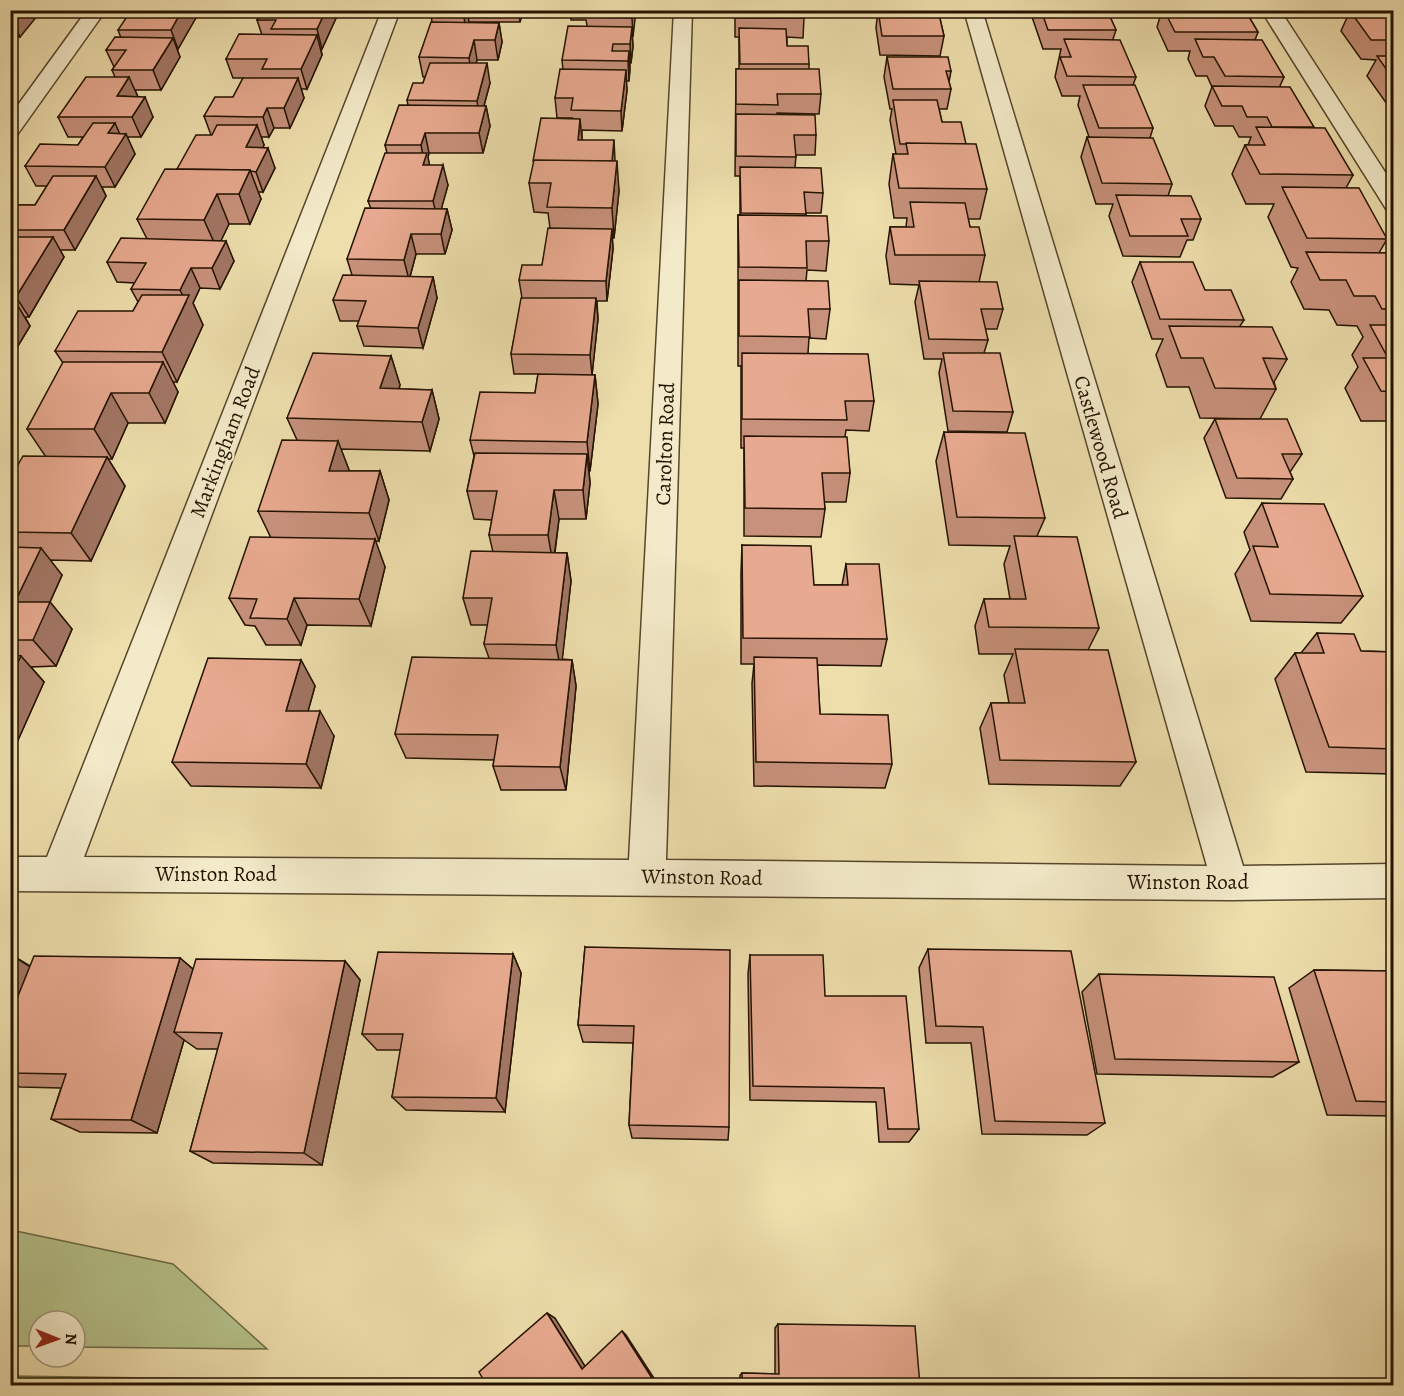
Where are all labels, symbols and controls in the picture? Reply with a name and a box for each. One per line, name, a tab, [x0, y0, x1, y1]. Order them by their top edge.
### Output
street label: Markingham Road	[183, 362, 267, 522]
street label: Castlewood Road	[1067, 372, 1135, 522]
street label: Carolton Road	[649, 381, 681, 506]
street label: Winston Road	[154, 860, 277, 888]
street label: Winston Road	[640, 862, 764, 892]
street label: Winston Road	[1126, 868, 1249, 896]
north arrow	[27, 1309, 87, 1369]
text: N	[60, 1333, 82, 1346]

